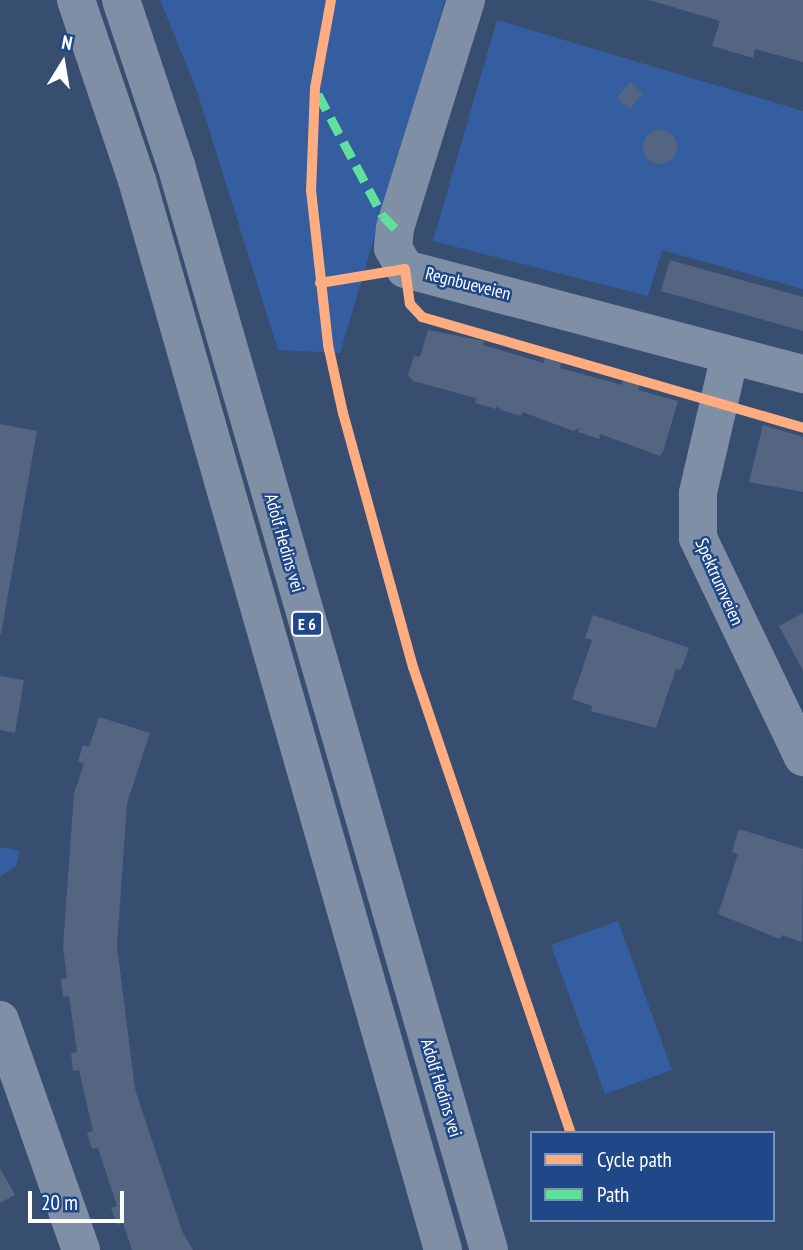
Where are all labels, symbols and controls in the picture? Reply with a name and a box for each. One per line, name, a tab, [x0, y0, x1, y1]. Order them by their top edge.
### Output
north arrow	[28, 28, 98, 98]
text: N	[60, 30, 74, 55]
street label: Regnbueveien	[423, 263, 513, 305]
street label: Adolf Hedins vei	[260, 491, 308, 595]
street label: Spektrumveien	[690, 535, 748, 629]
road number: E 6	[290, 611, 324, 636]
street label: Adolf Hedins vei	[416, 1036, 466, 1140]
legend	[530, 1131, 775, 1222]
text: Cycle path	[597, 1146, 672, 1173]
scale bar	[32, 1176, 128, 1220]
text: Path	[597, 1181, 629, 1208]
text: 20 m	[41, 1189, 78, 1216]

